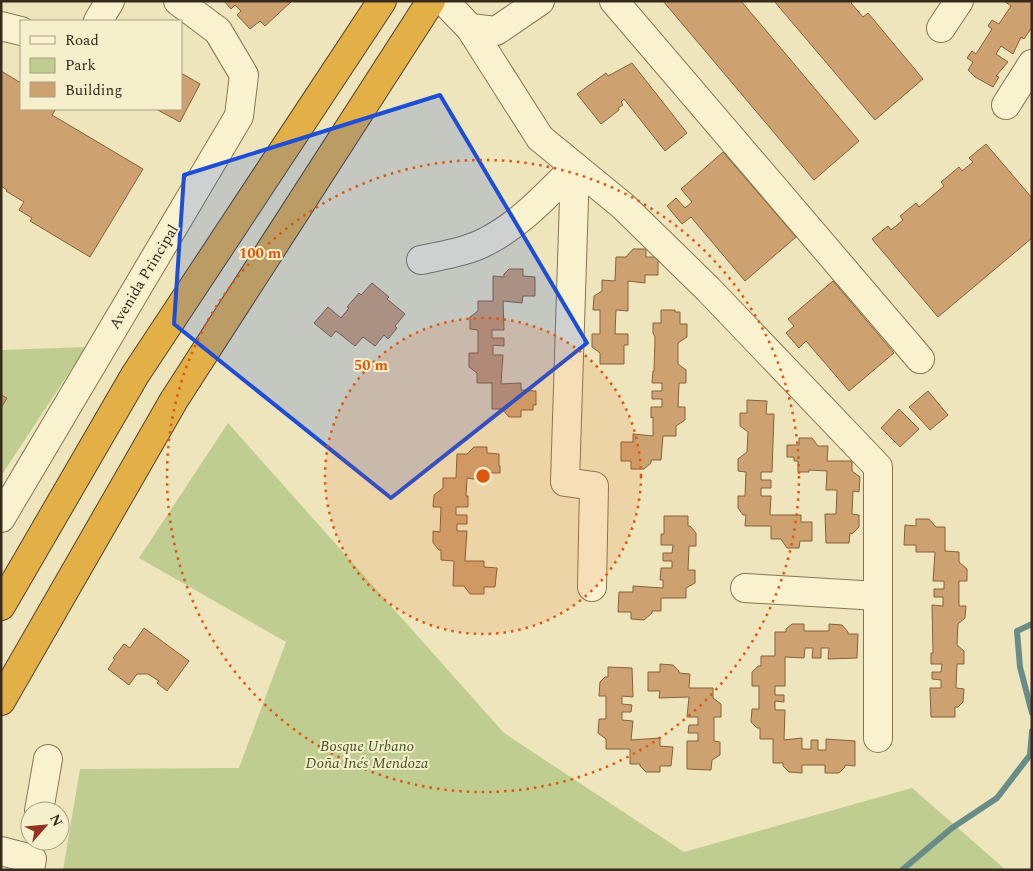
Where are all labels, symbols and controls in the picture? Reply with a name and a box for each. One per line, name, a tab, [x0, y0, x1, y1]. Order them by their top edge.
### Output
legend	[20, 20, 182, 110]
text: Road	[65, 29, 99, 52]
text: Park	[65, 54, 96, 77]
text: Building	[65, 79, 122, 102]
street label: Avenida Principal	[104, 220, 184, 334]
text: 100 m	[239, 242, 282, 265]
text: 50 m	[354, 354, 389, 377]
centre of rings	[474, 467, 492, 485]
park label: Bosque Urbano Doña Inés Mendoza	[306, 735, 429, 775]
north arrow	[20, 801, 70, 851]
text: N	[44, 810, 68, 830]

